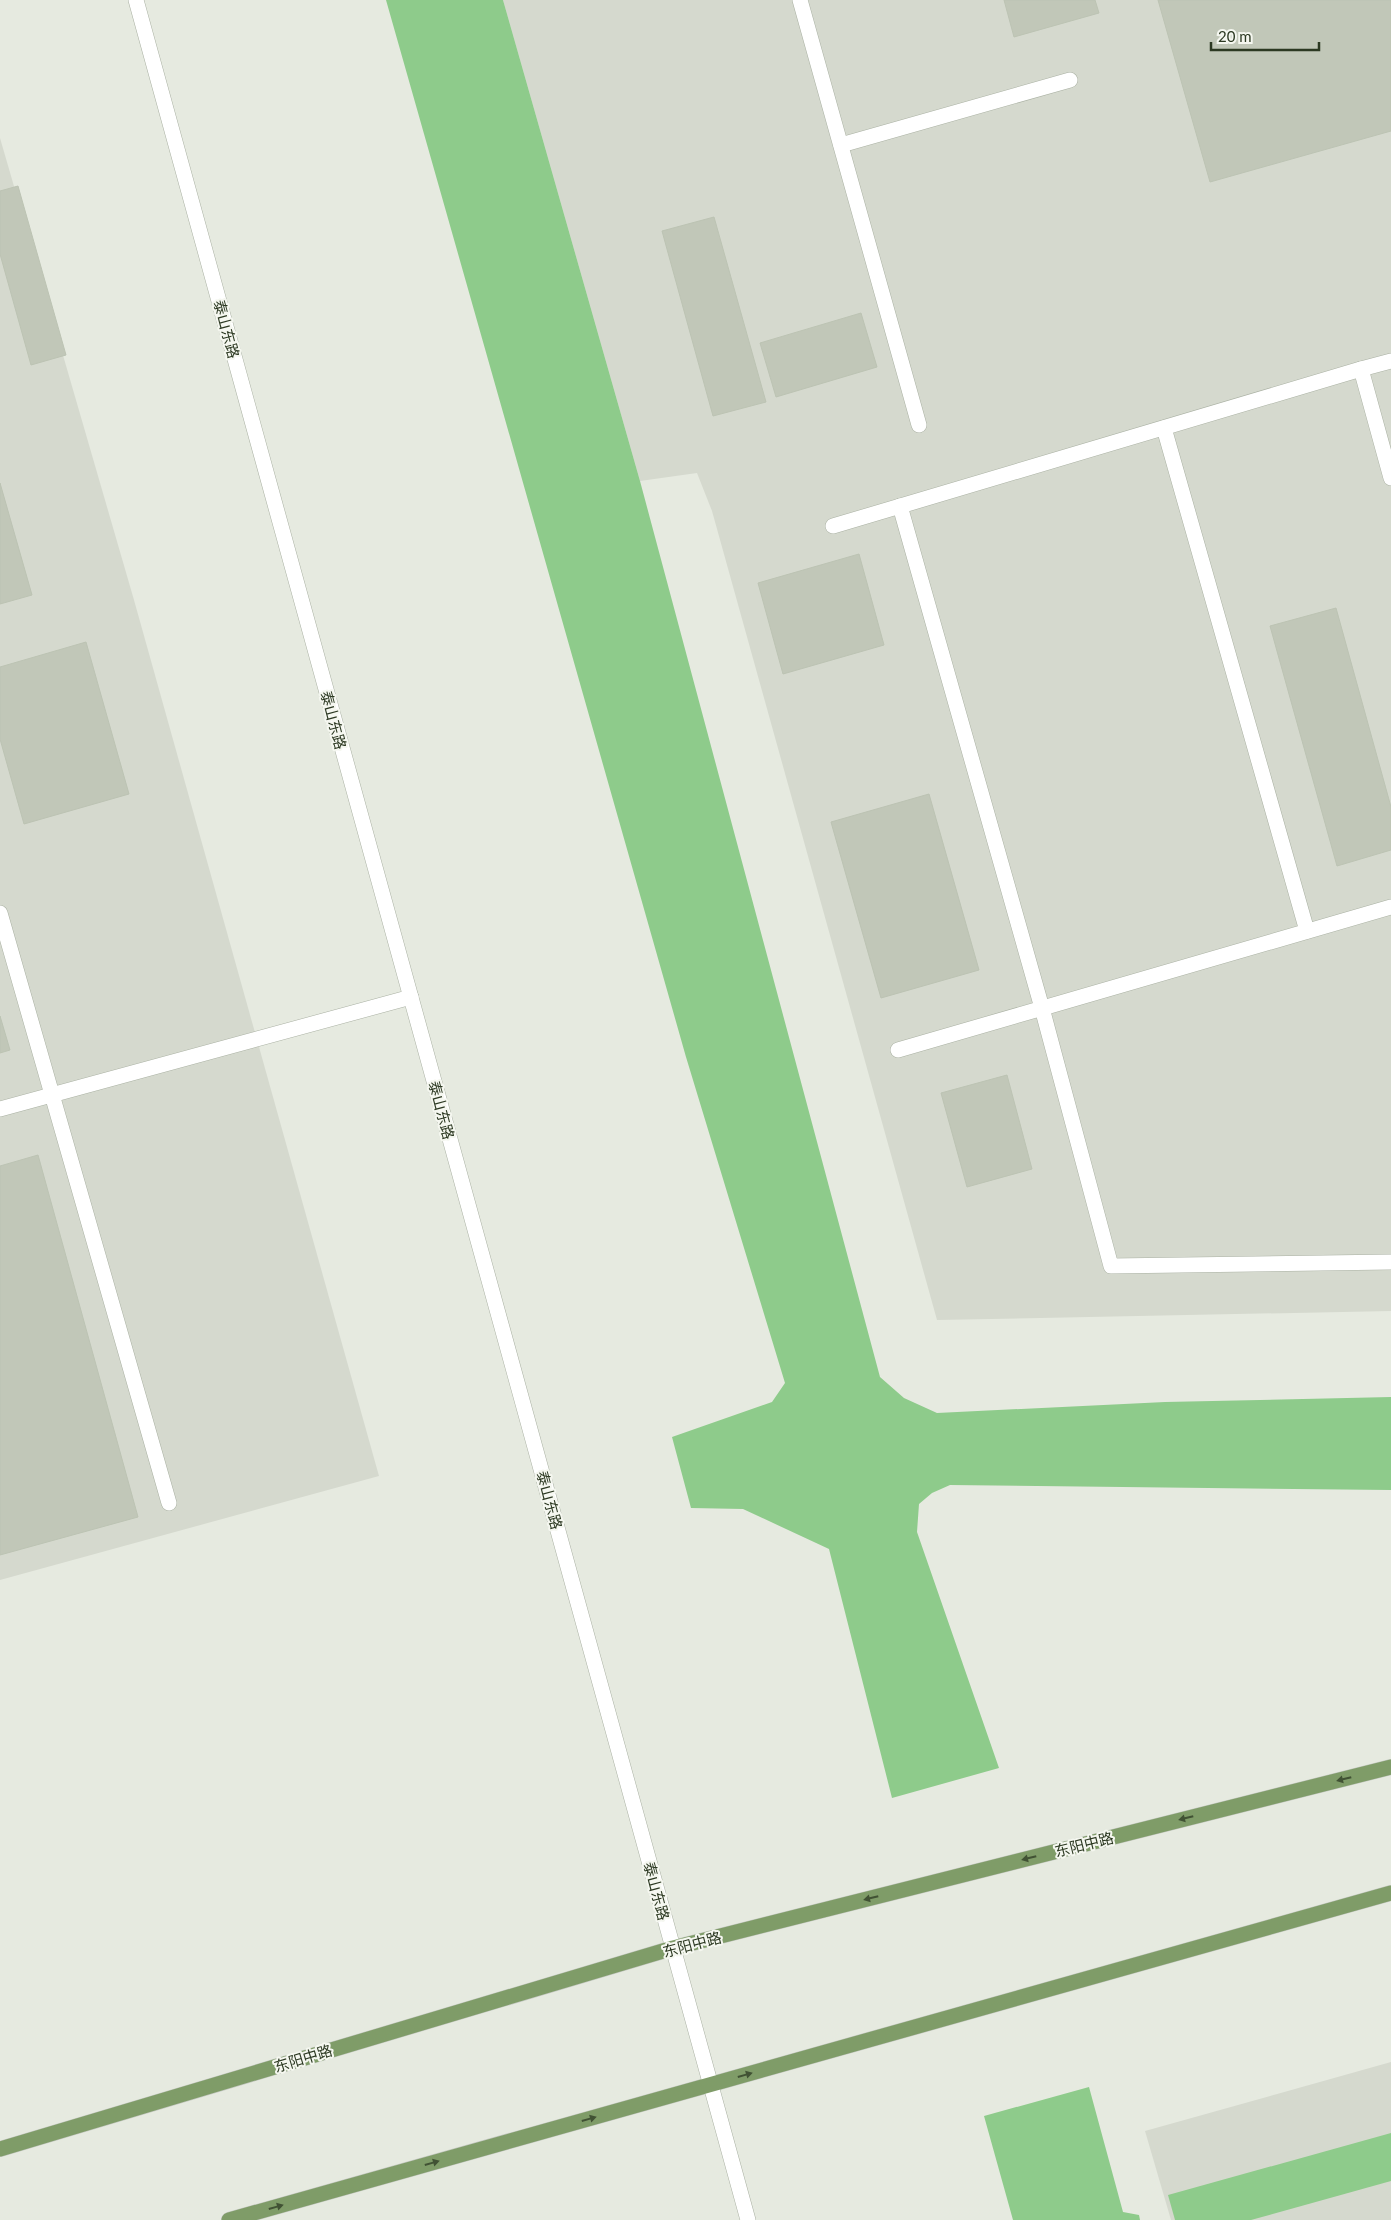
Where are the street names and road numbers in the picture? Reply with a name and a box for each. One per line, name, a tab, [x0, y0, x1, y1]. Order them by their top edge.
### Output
street label: 泰山东路	[211, 298, 243, 360]
street label: 泰山东路	[318, 689, 350, 751]
street label: 泰山东路	[426, 1079, 458, 1141]
street label: 泰山东路	[534, 1469, 566, 1531]
street label: 东阳中路	[1053, 1828, 1115, 1860]
street label: 泰山东路	[641, 1860, 673, 1922]
street label: 东阳中路	[661, 1928, 723, 1960]
street label: 东阳中路	[272, 2041, 334, 2075]

